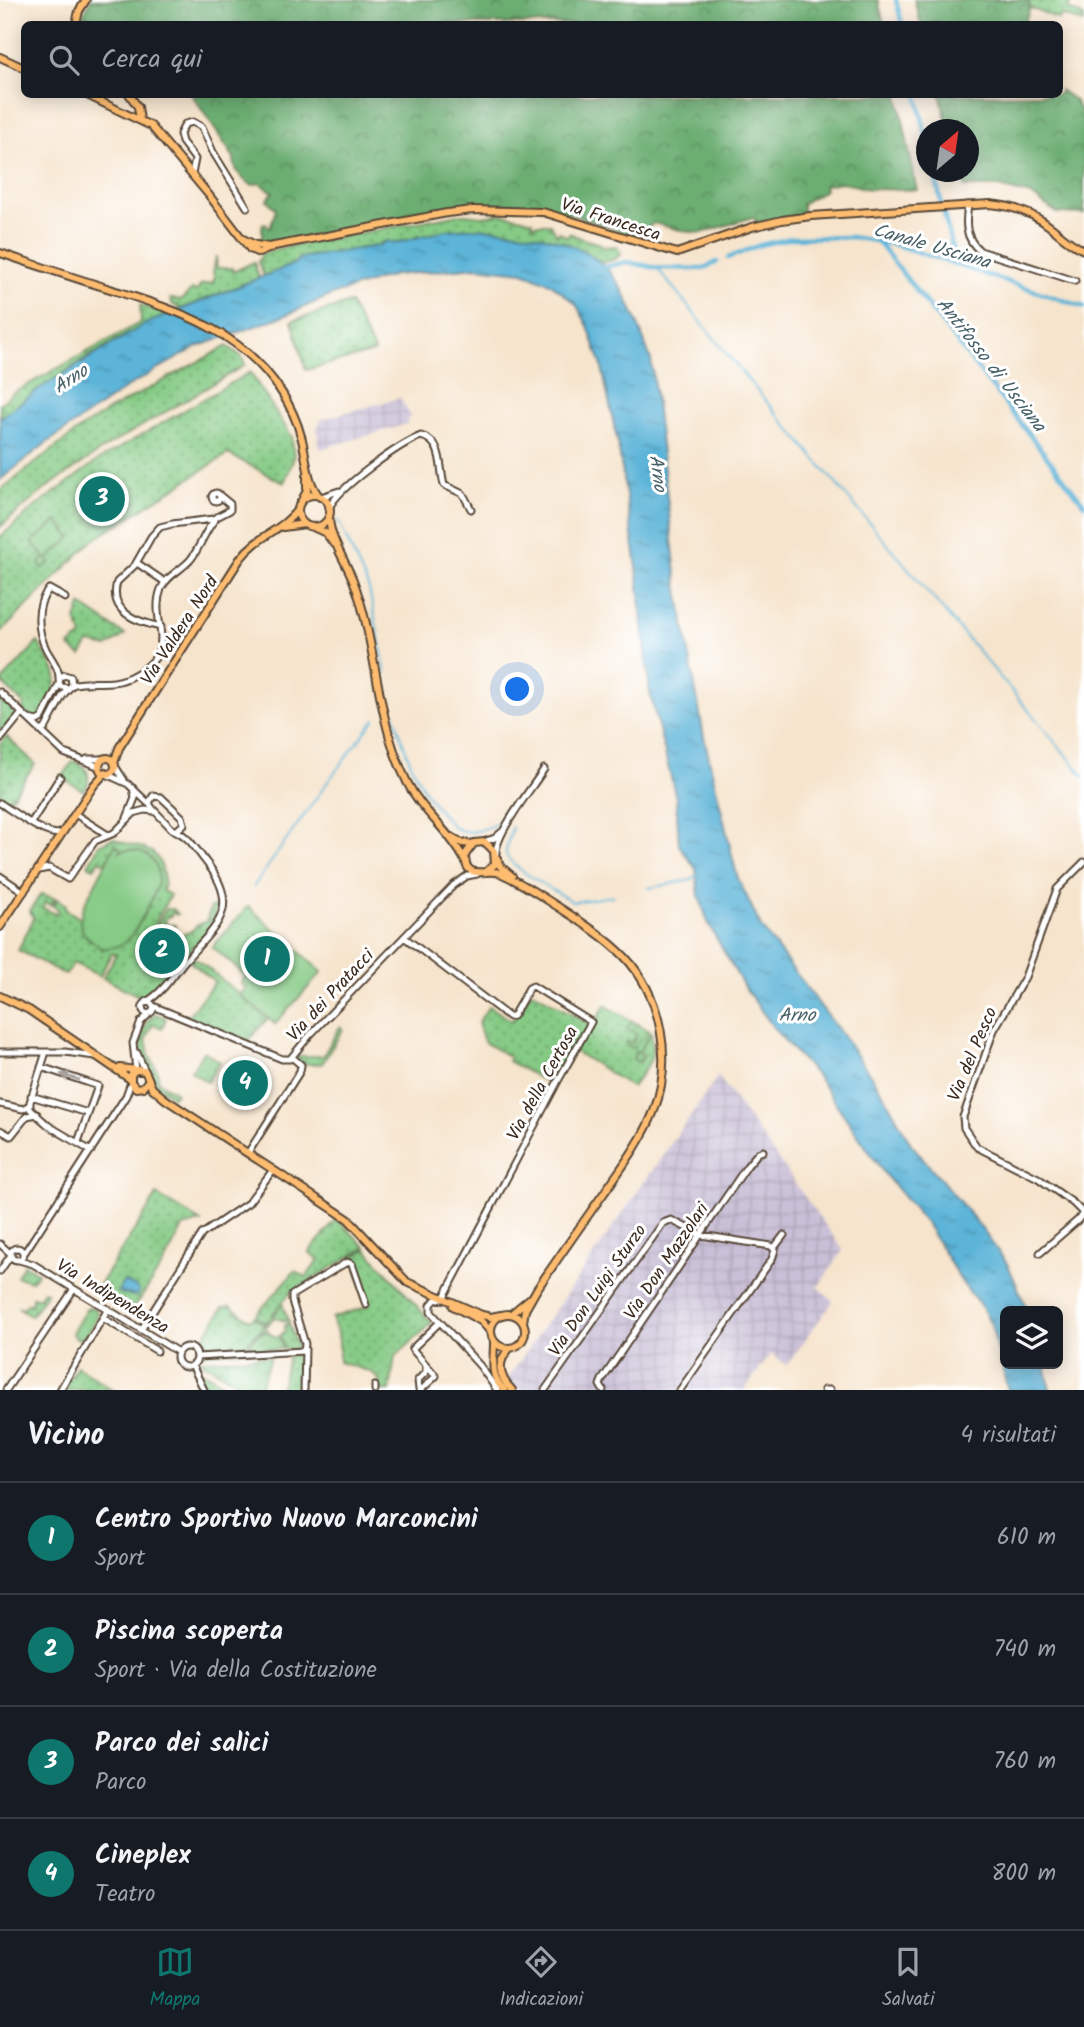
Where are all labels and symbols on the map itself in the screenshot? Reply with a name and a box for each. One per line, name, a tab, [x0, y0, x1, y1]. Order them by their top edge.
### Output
north arrow	[916, 119, 979, 182]
street label: Via Francesca	[557, 191, 664, 250]
water label: Canale Usciana	[869, 216, 995, 278]
water label: Antifosso di Usciana	[928, 291, 1053, 440]
water label: Arno	[48, 356, 96, 402]
water label: Arno	[640, 453, 675, 495]
pin: 3	[79, 473, 125, 525]
street label: Via Valdera Nord	[134, 569, 227, 692]
your location	[500, 672, 534, 706]
pin: 2	[139, 925, 185, 977]
pin: 1	[244, 933, 290, 985]
street label: Via dei Pratacci	[280, 942, 382, 1049]
water label: Arno	[779, 1001, 817, 1031]
street label: Via del Pesco	[941, 1003, 1006, 1106]
street label: Via della Certosa	[500, 1021, 587, 1146]
pin: 4	[222, 1057, 268, 1109]
one-way arrow	[59, 1071, 80, 1081]
street label: Via Don Mazzolari	[617, 1197, 718, 1326]
street label: Via Don Luigi Sturzo	[542, 1219, 655, 1363]
street label: Via Indipendenza	[50, 1252, 174, 1342]

